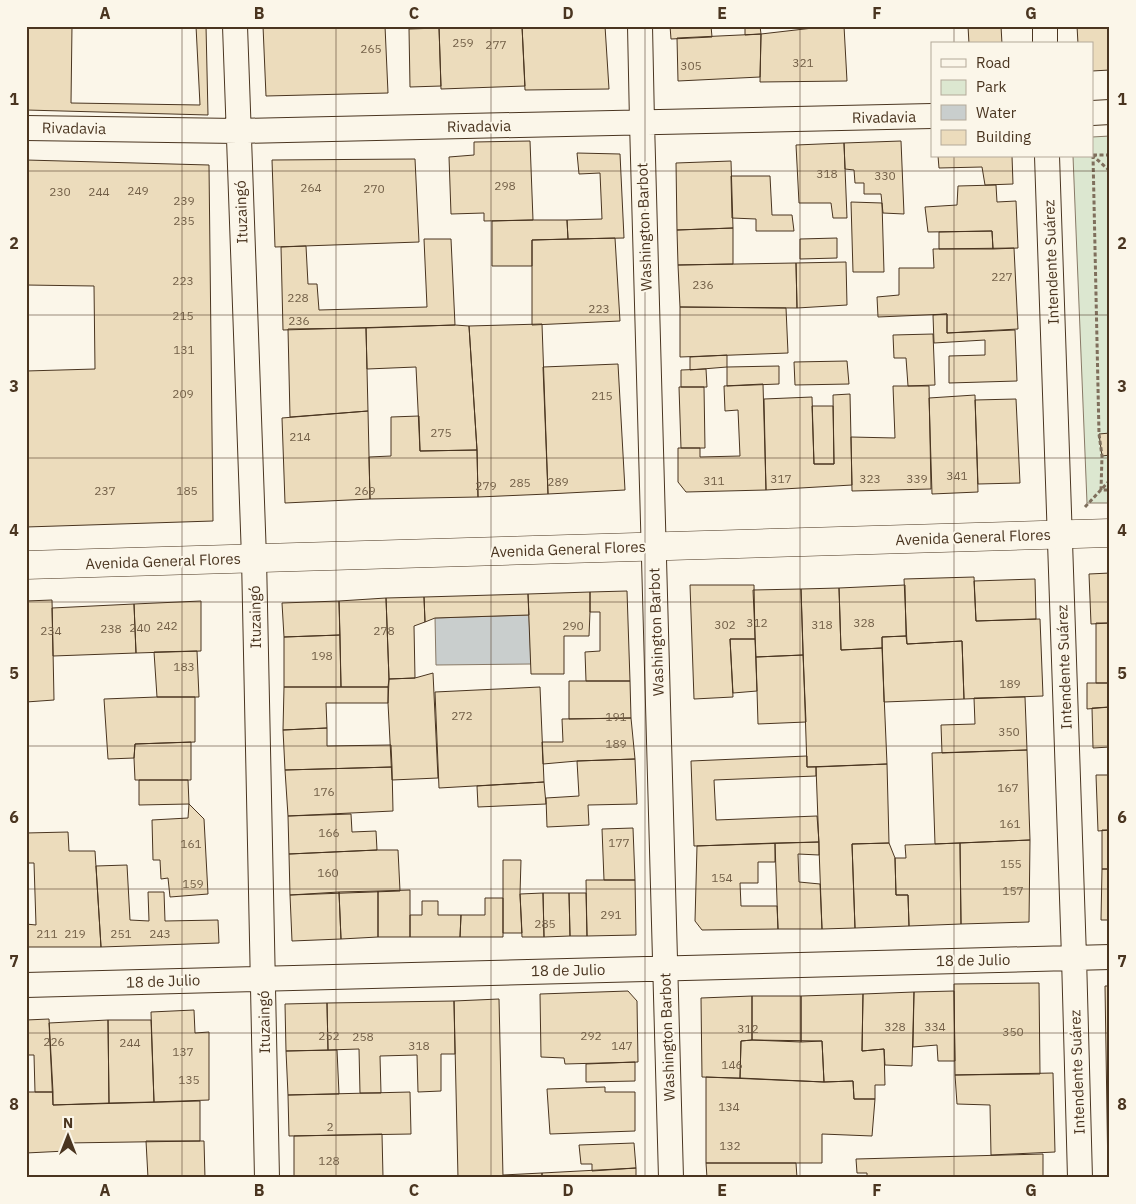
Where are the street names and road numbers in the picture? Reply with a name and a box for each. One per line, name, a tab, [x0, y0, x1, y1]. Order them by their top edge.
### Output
street label: Rivadavia	[852, 107, 916, 127]
street label: Rivadavia	[447, 116, 511, 136]
street label: Rivadavia	[42, 118, 106, 138]
street label: Washington Barbot	[632, 162, 656, 292]
street label: Ituzaingó	[230, 180, 252, 244]
street label: Intendente Suárez	[1039, 199, 1063, 325]
street label: Avenida General Flores	[895, 525, 1051, 549]
street label: Avenida General Flores	[490, 537, 646, 561]
street label: Avenida General Flores	[85, 549, 241, 573]
street label: Washington Barbot	[644, 567, 668, 697]
street label: Ituzaingó	[245, 585, 265, 649]
street label: Intendente Suárez	[1052, 604, 1076, 730]
street label: 18 de Julio	[936, 950, 1010, 970]
street label: 18 de Julio	[531, 960, 605, 980]
street label: 18 de Julio	[125, 970, 201, 992]
street label: Washington Barbot	[655, 972, 679, 1102]
street label: Ituzaingó	[254, 990, 274, 1054]
street label: Intendente Suárez	[1065, 1009, 1089, 1135]

